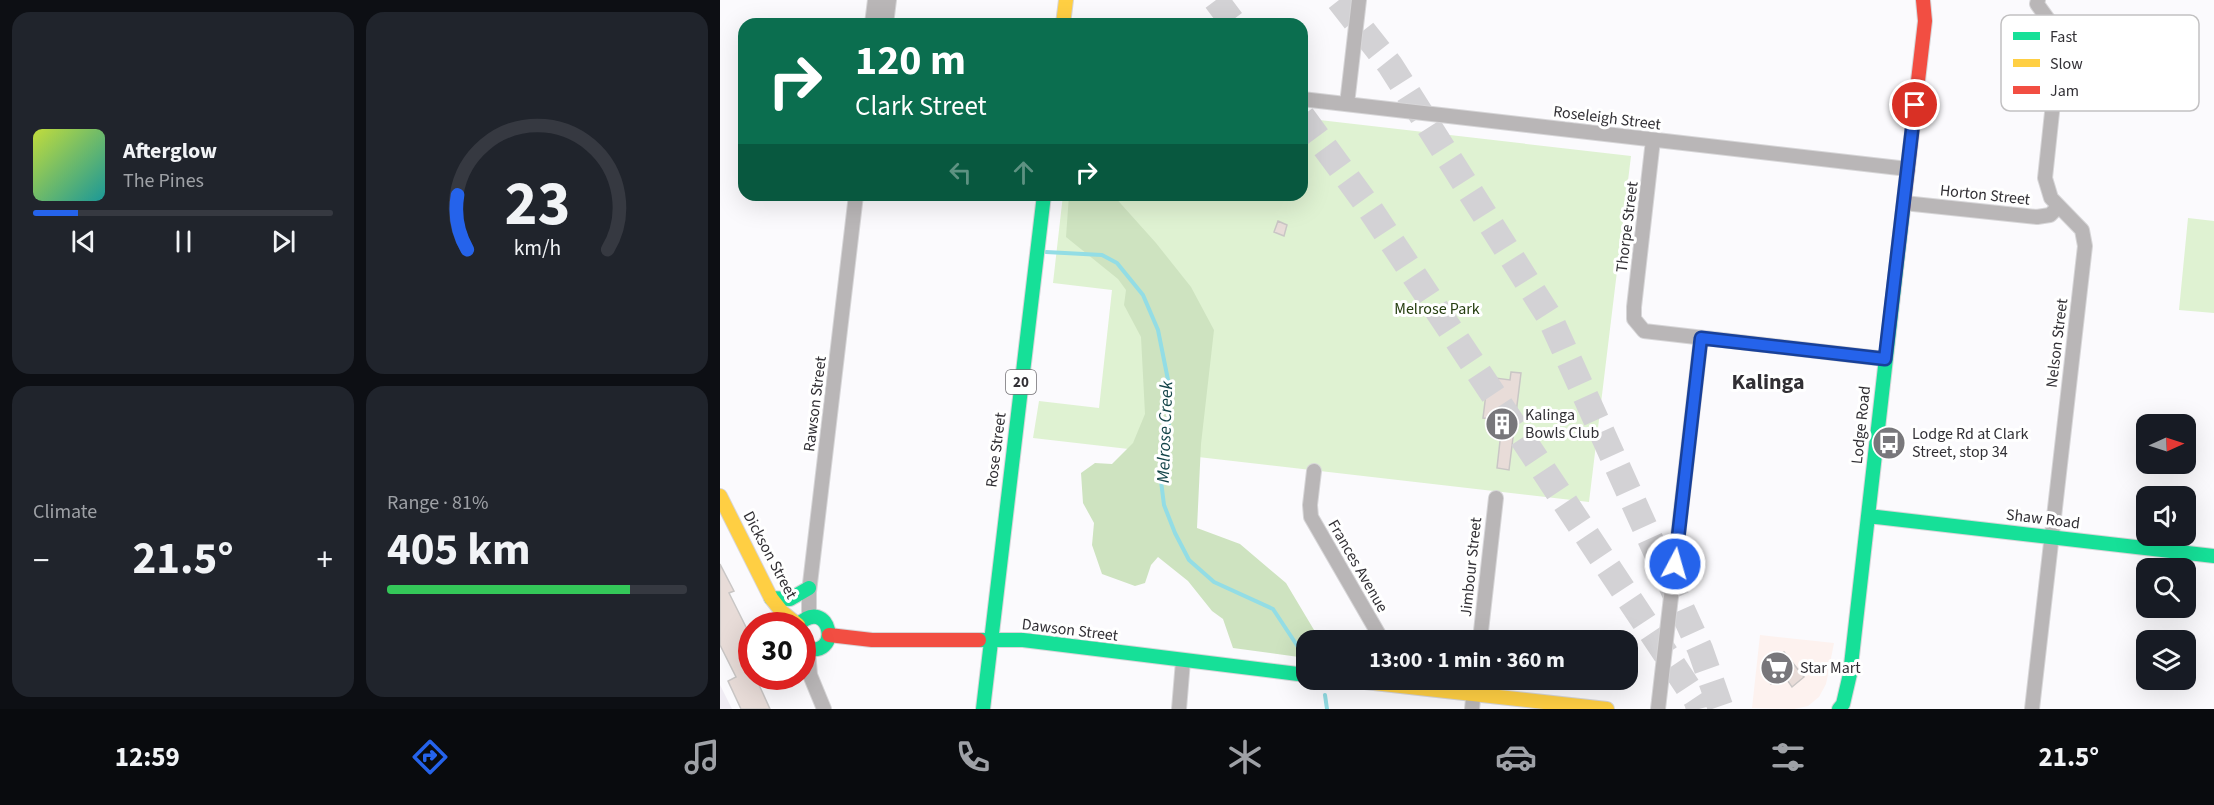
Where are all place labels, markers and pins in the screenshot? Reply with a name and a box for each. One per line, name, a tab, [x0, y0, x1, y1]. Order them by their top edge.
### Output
pin	[1889, 79, 1940, 130]
place label: Kalinga Bowls Club	[1525, 404, 1599, 444]
building icon: Kalinga Bowls Club	[1484, 406, 1520, 442]
place label: Lodge Rd at Clark Street, stop 34	[1912, 423, 2028, 463]
bus stop icon: Lodge Rd at Clark Street, stop 34	[1871, 425, 1907, 461]
supermarket icon: Star Mart	[1759, 650, 1795, 686]
place label: Star Mart	[1800, 657, 1861, 679]

